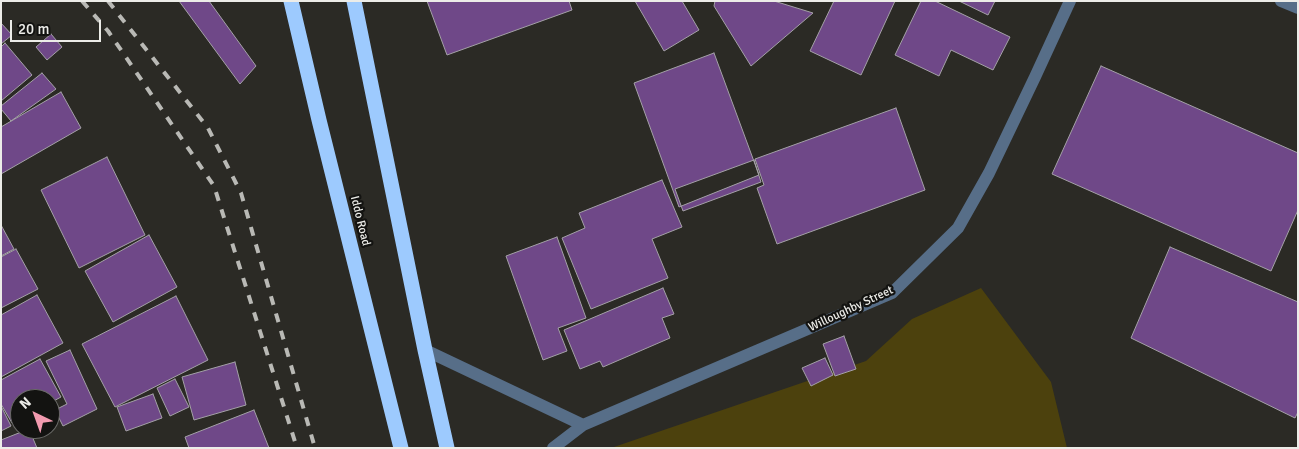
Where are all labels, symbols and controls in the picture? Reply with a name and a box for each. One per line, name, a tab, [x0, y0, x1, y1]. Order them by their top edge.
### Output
scale bar	[12, 10, 104, 42]
text: 20 m	[18, 20, 49, 38]
street label: Iddo Road	[347, 195, 373, 247]
street label: Willoughby Street	[806, 283, 896, 335]
north arrow	[10, 389, 60, 439]
text: N	[16, 394, 35, 413]

